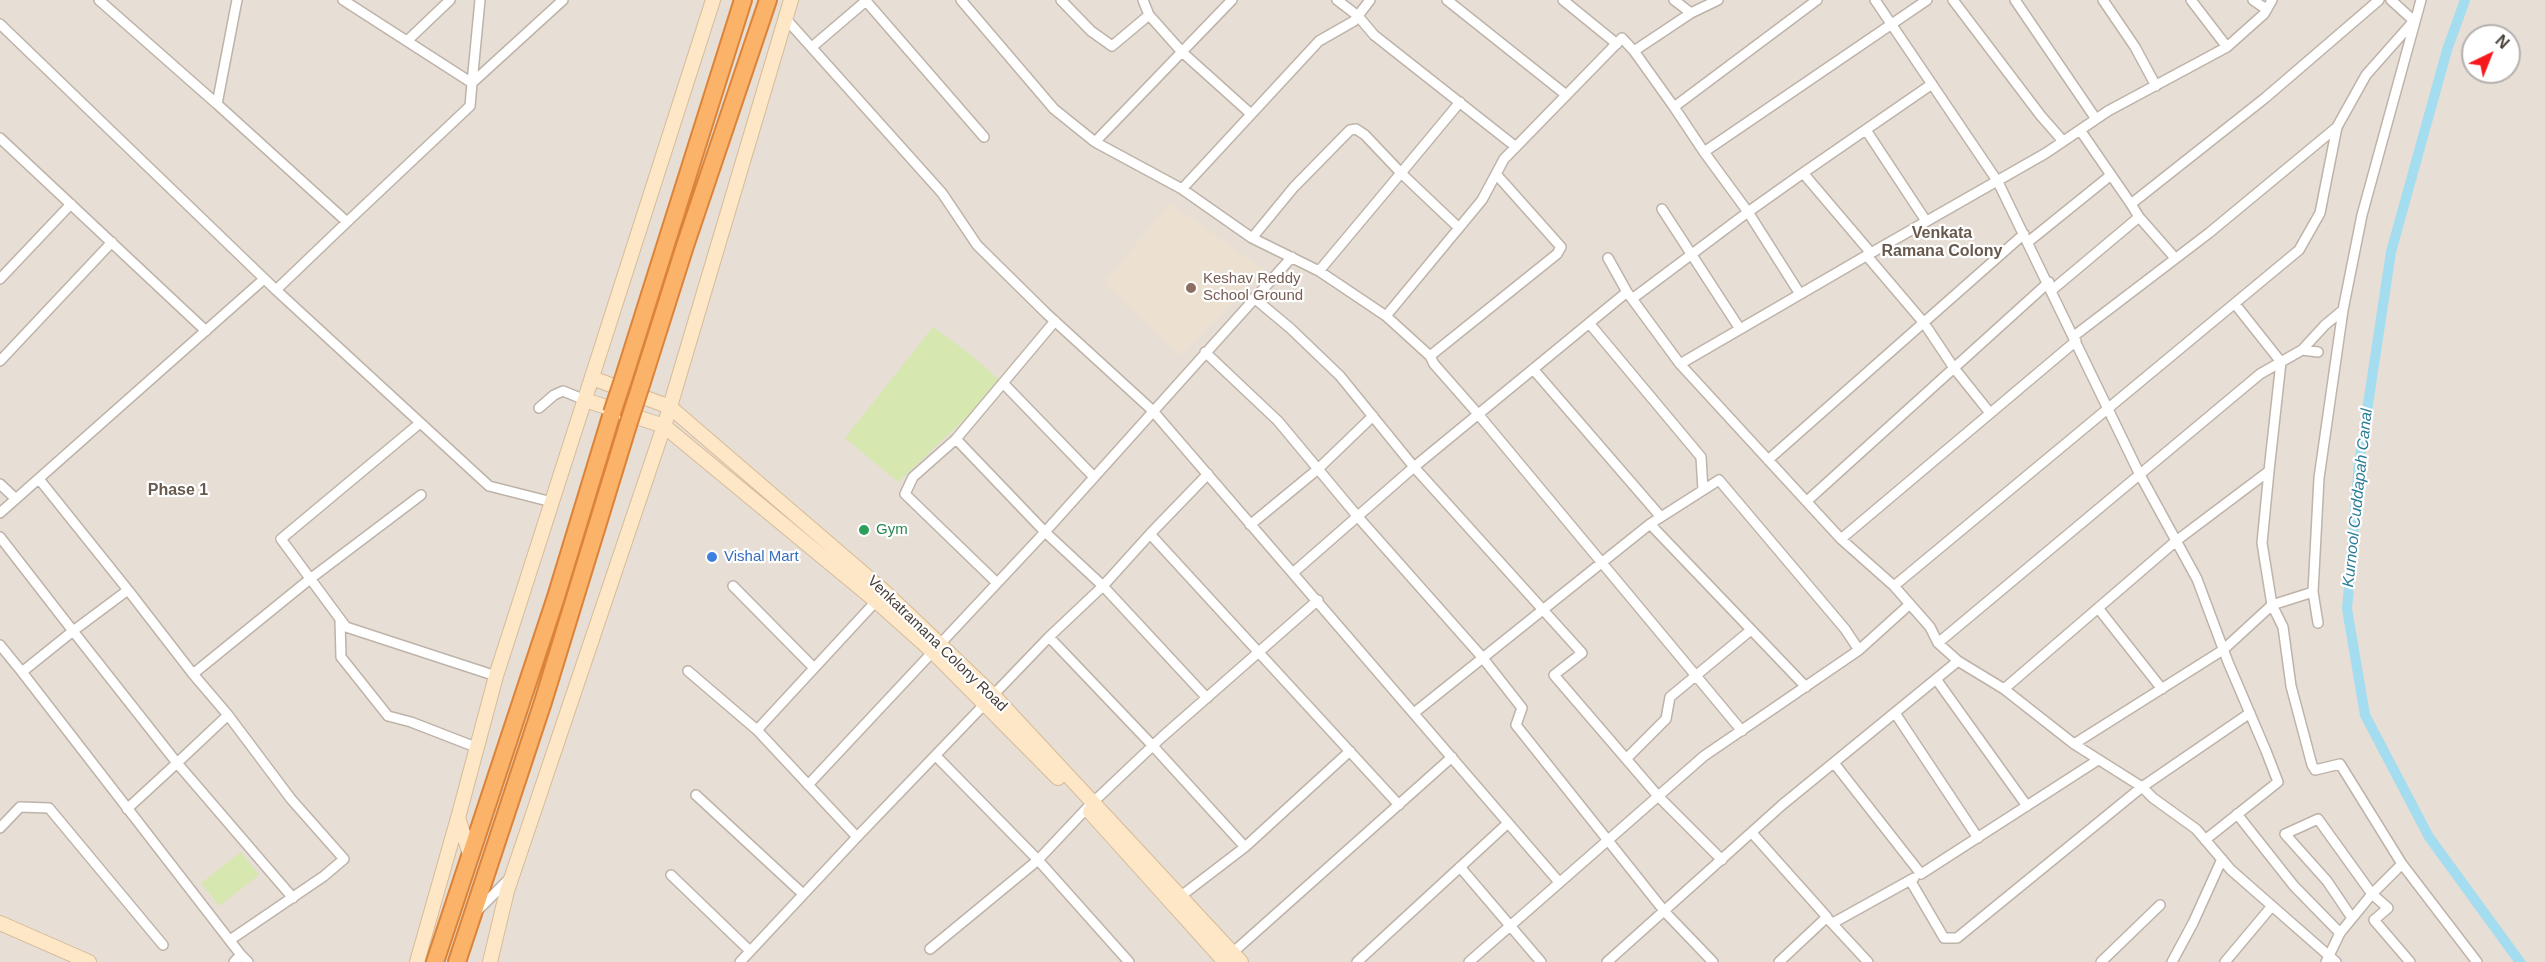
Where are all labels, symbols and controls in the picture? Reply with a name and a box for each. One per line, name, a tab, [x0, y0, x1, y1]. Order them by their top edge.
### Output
north arrow	[2461, 24, 2521, 84]
text: N	[2492, 32, 2512, 52]
district label: Venkata Ramana Colony	[1882, 224, 2002, 262]
place label: Keshav Reddy School Ground	[1203, 270, 1303, 305]
marker: Keshav Reddy School Ground	[1184, 281, 1198, 295]
water label: Kurnool Cuddapah Canal	[2339, 408, 2377, 588]
district label: Phase 1	[148, 481, 208, 501]
place label: Gym	[876, 521, 908, 539]
marker: Gym	[857, 523, 871, 537]
place label: Vishal Mart	[724, 548, 799, 566]
marker: Vishal Mart	[705, 550, 719, 564]
street label: Venkatramana Colony Road	[863, 572, 1011, 716]

